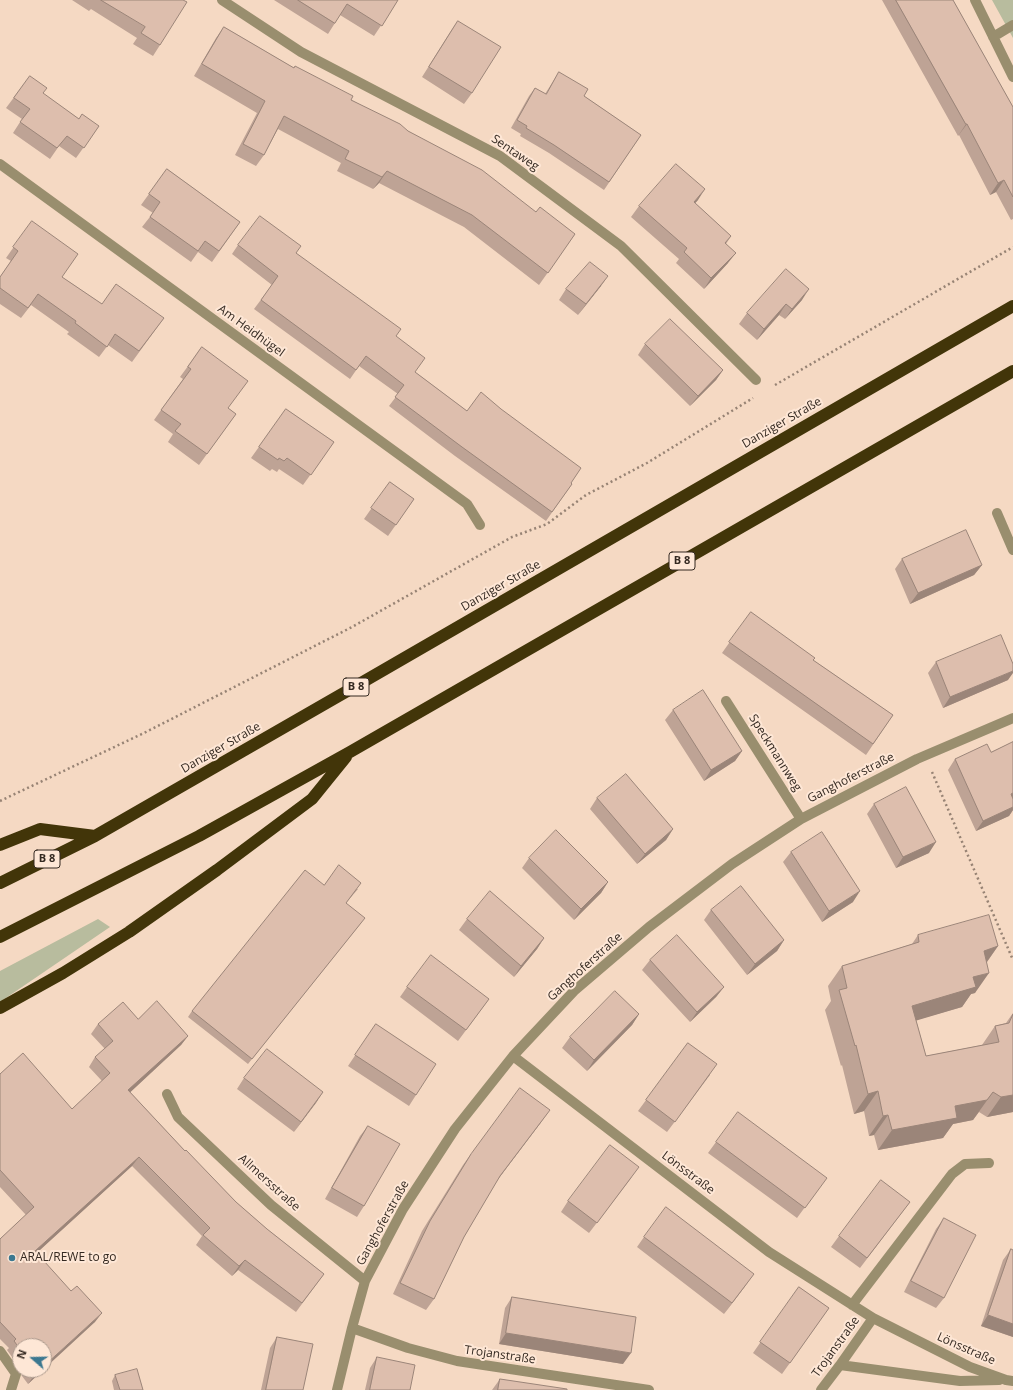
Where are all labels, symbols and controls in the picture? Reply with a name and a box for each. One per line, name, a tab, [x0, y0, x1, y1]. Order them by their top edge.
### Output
street label: Sentaweg	[489, 132, 541, 174]
street label: Am Heidhügel	[215, 302, 287, 360]
street label: Danziger Straße	[740, 394, 824, 452]
road number: B 8	[669, 552, 695, 570]
street label: Danziger Straße	[459, 557, 543, 615]
road number: B 8	[343, 678, 369, 696]
street label: Speckmannweg	[746, 712, 804, 794]
street label: Danziger Straße	[179, 719, 263, 777]
street label: Ganghoferstraße	[805, 750, 897, 806]
road number: B 8	[34, 850, 60, 868]
street label: Ganghoferstraße	[545, 930, 625, 1004]
street label: Lönsstraße	[659, 1148, 717, 1198]
street label: Allmersstraße	[235, 1152, 303, 1214]
street label: Ganghoferstraße	[354, 1178, 412, 1268]
place label: ARAL/REWE to go	[20, 1251, 117, 1265]
marker: ARAL/REWE to go	[7, 1253, 17, 1263]
street label: Trojanstraße	[809, 1314, 863, 1380]
street label: Lönsstraße	[935, 1330, 997, 1368]
north arrow	[12, 1338, 52, 1378]
street label: Trojanstraße	[464, 1343, 536, 1367]
text: N	[13, 1347, 30, 1361]

